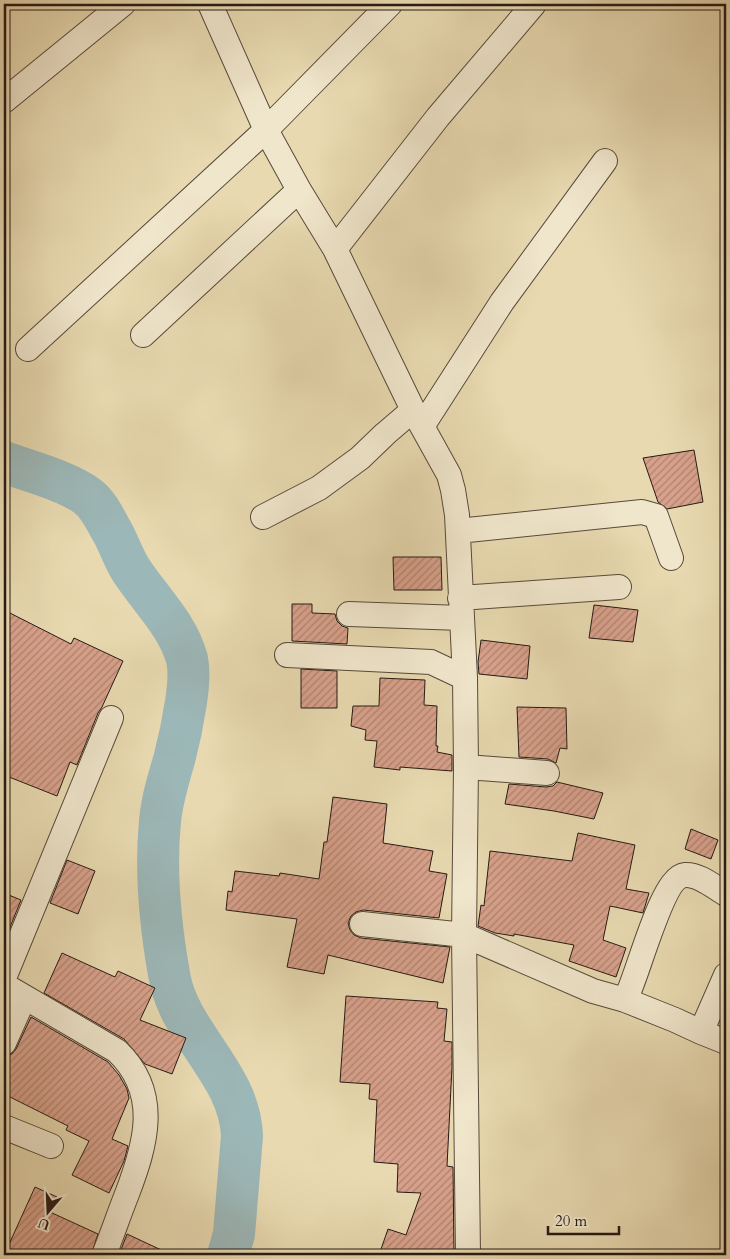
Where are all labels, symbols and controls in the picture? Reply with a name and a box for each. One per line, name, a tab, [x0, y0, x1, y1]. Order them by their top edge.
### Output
north arrow	[22, 1186, 72, 1236]
scale bar	[548, 1204, 619, 1236]
text: 20 m	[555, 1211, 587, 1231]
text: U	[35, 1213, 52, 1235]

